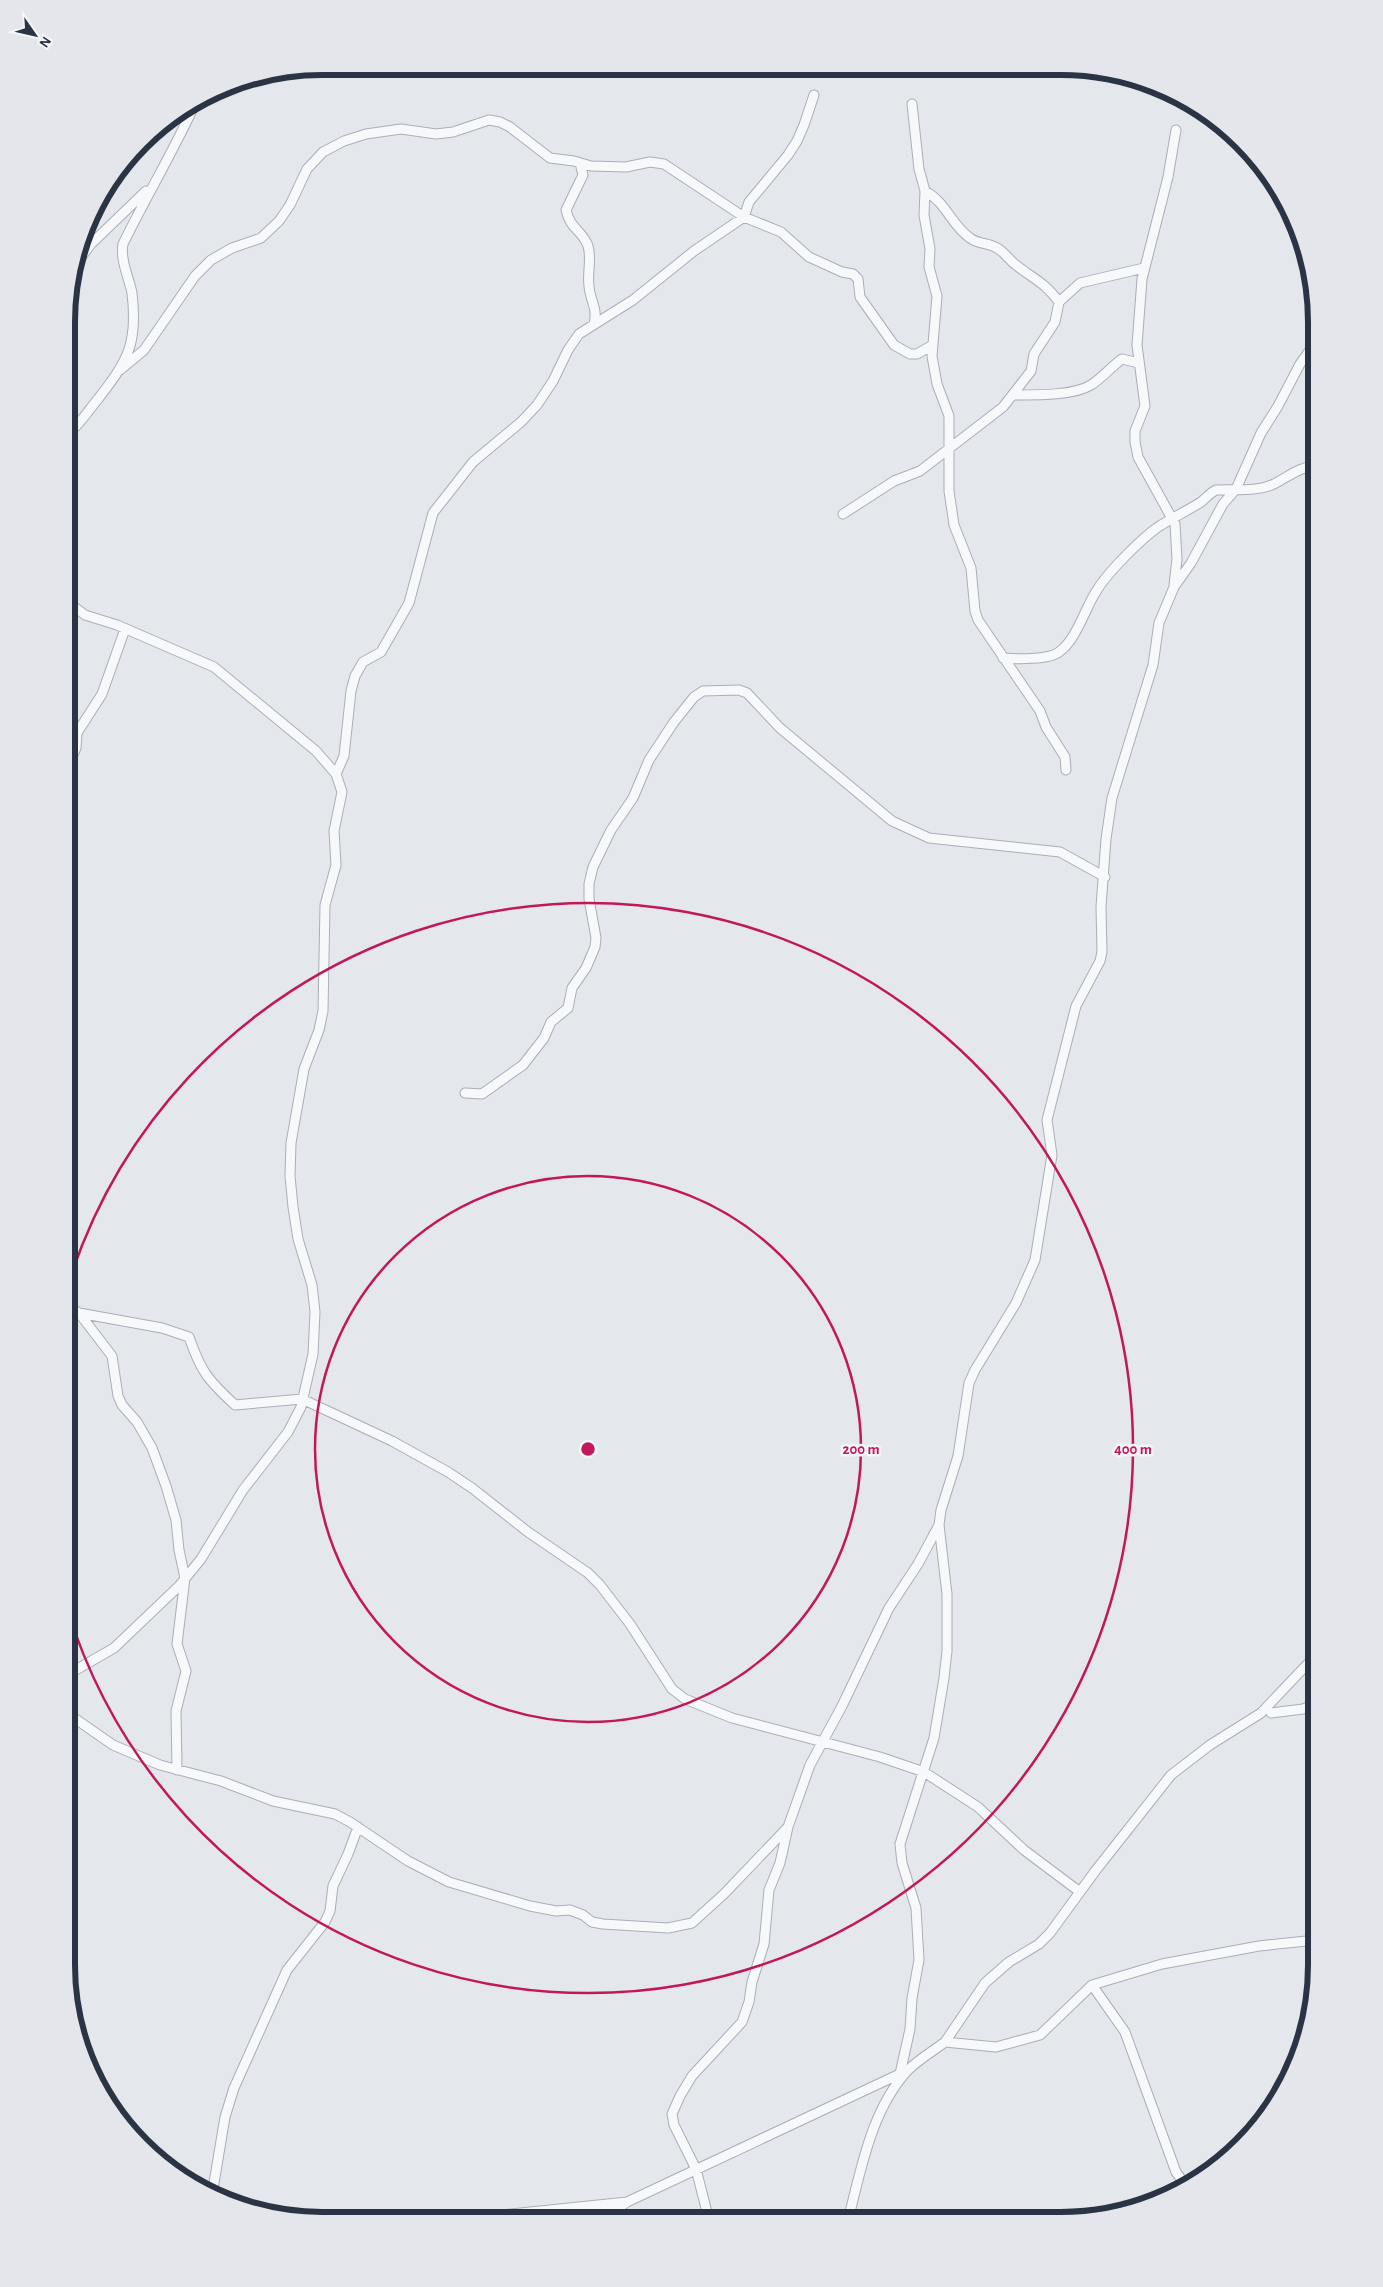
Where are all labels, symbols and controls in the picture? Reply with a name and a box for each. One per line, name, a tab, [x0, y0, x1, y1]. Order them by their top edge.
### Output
north arrow	[10, 10, 60, 60]
text: N	[36, 34, 53, 50]
centre of rings	[579, 1440, 597, 1458]
text: 200 m	[842, 1442, 880, 1457]
text: 400 m	[1114, 1442, 1152, 1457]

